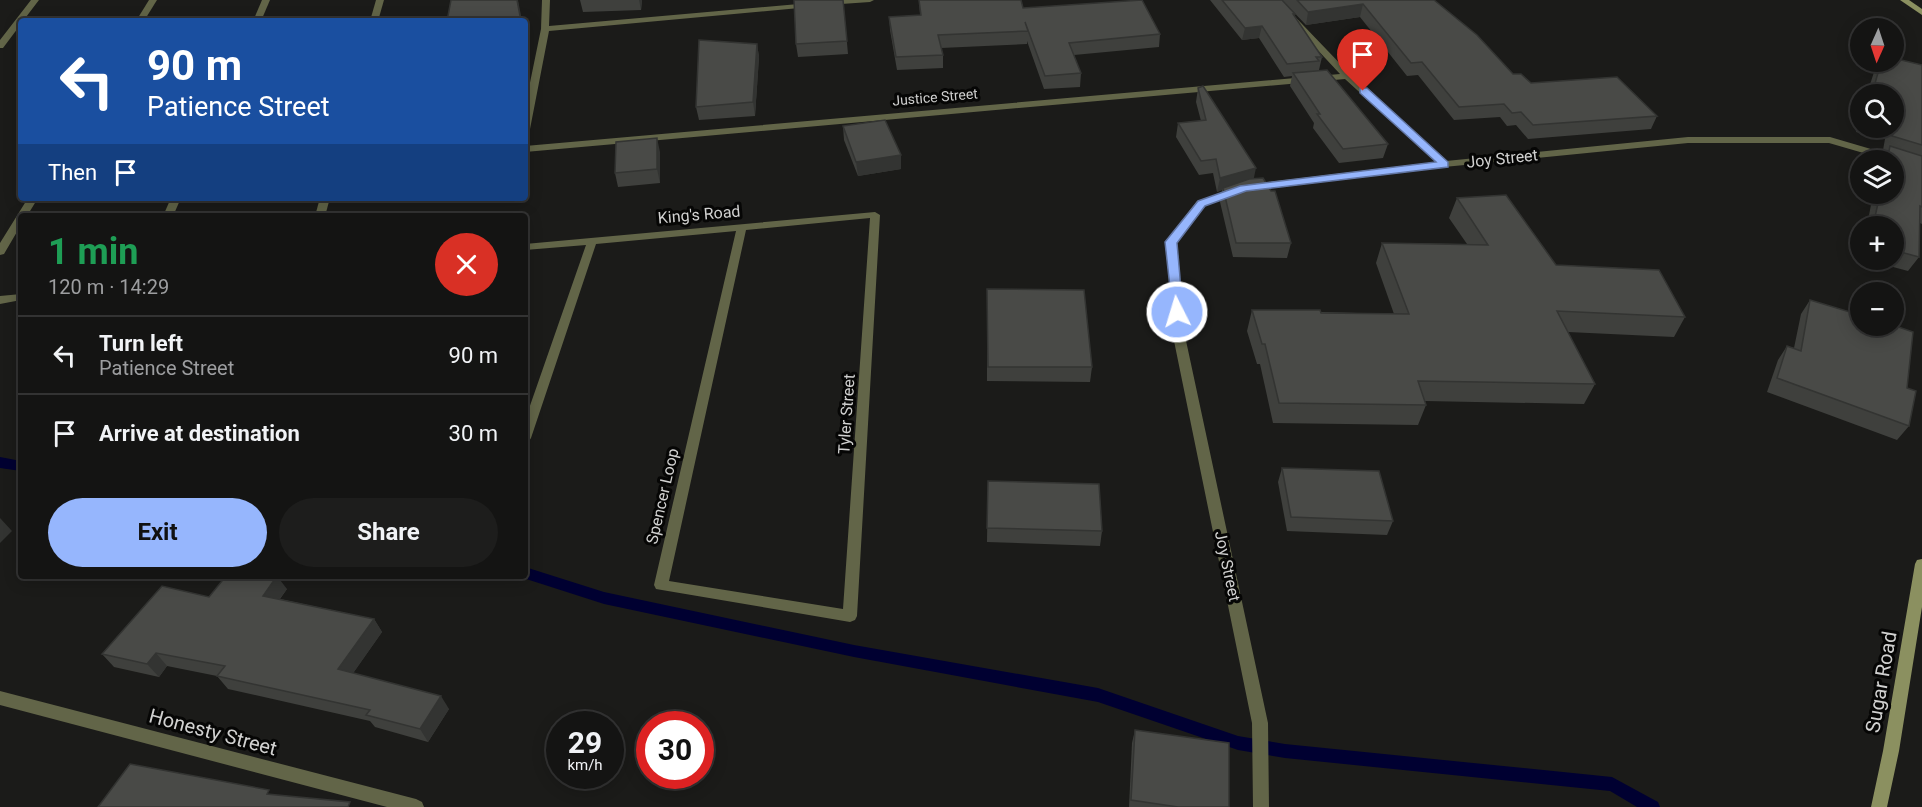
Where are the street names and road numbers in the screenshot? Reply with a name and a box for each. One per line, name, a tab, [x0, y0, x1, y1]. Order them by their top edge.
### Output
street label: Justice Street	[892, 85, 979, 109]
street label: Joy Street	[1465, 145, 1539, 172]
street label: King's Road	[657, 201, 741, 228]
street label: Tyler Street	[834, 373, 859, 455]
street label: Spencer Loop	[642, 446, 683, 546]
street label: Joy Street	[1211, 529, 1244, 603]
street label: Sugar Road	[1860, 629, 1902, 735]
street label: Honesty Street	[146, 703, 280, 761]

